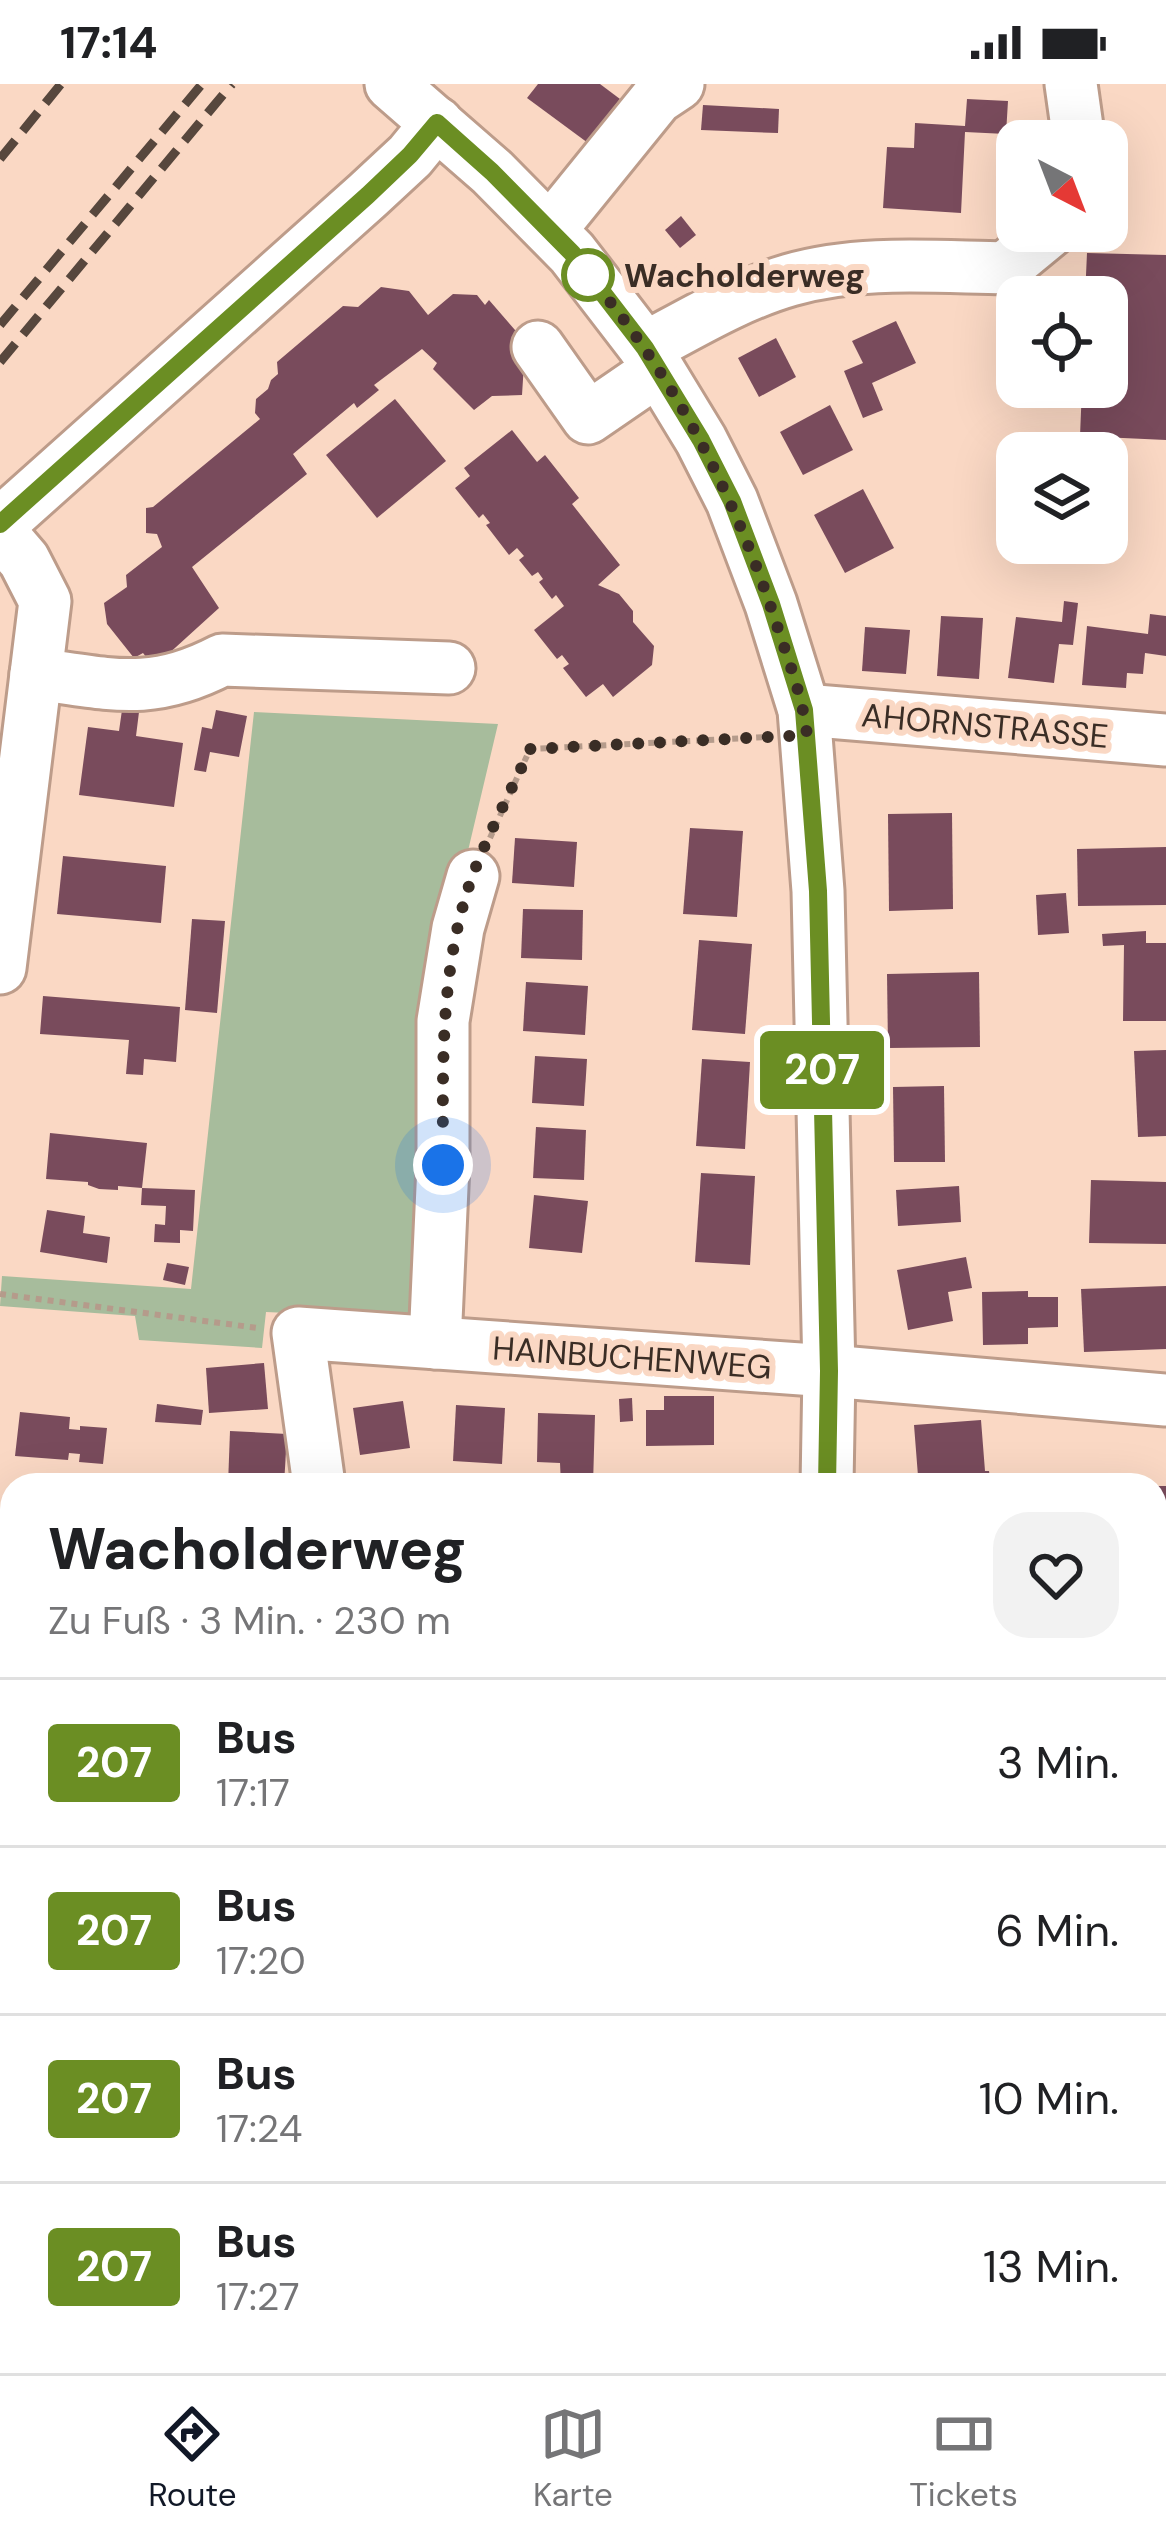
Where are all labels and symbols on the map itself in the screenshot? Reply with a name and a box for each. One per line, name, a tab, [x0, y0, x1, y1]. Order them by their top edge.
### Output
north arrow	[996, 120, 1128, 252]
marker: Wacholderweg	[563, 250, 613, 300]
place label: Wacholderweg	[624, 254, 865, 297]
street label: AHORNSTRASSE	[860, 693, 1110, 758]
line badge: 207	[753, 1031, 891, 1109]
your location	[413, 1135, 473, 1195]
street label: HAINBUCHENWEG	[491, 1326, 773, 1389]

